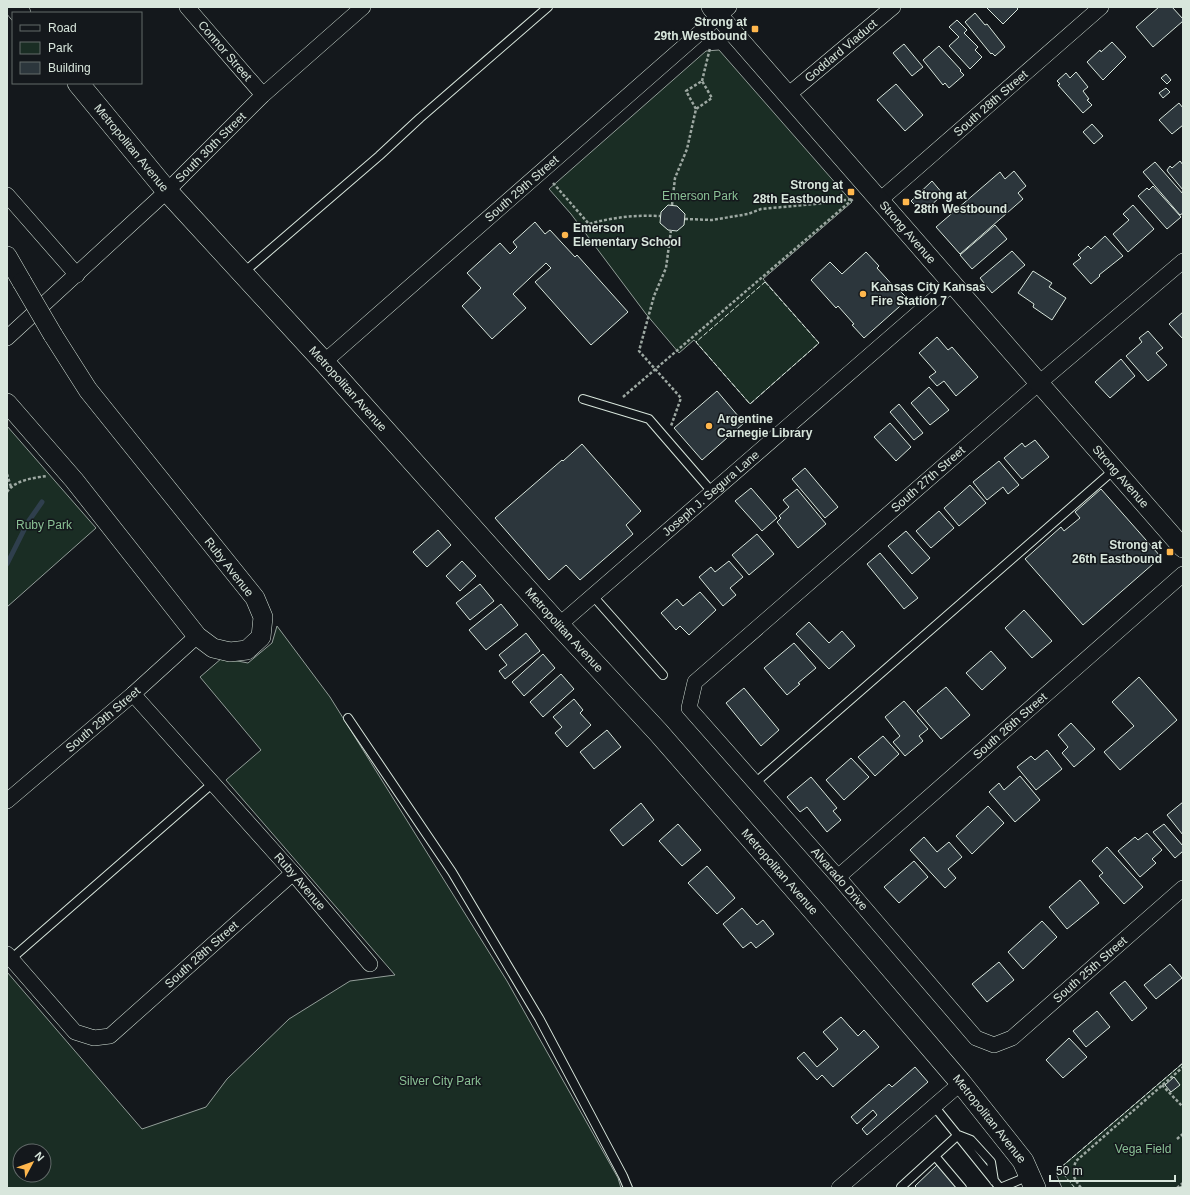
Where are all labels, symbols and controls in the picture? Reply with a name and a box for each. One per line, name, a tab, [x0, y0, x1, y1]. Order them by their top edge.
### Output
legend	[12, 12, 142, 84]
place label: Strong at 29th Westbound	[654, 15, 747, 43]
street label: Goddard Viaduct	[802, 16, 880, 85]
street label: Connor Street	[195, 18, 255, 84]
text: Road	[48, 21, 77, 35]
marker: Strong at 29th Westbound	[750, 24, 760, 34]
text: Park	[48, 41, 74, 55]
text: Building	[48, 61, 91, 75]
street label: South 28th Street	[951, 67, 1031, 139]
street label: Metropolitan Avenue	[91, 101, 172, 195]
street label: South 30th Street	[173, 109, 249, 185]
street label: South 29th Street	[482, 152, 562, 225]
place label: Strong at 28th Eastbound	[753, 178, 843, 206]
marker: Strong at 28th Eastbound	[846, 187, 856, 197]
place label: Strong at 28th Westbound	[914, 188, 1007, 216]
park label: Emerson Park	[662, 189, 739, 203]
marker: Strong at 28th Westbound	[901, 197, 911, 207]
street label: Strong Avenue	[876, 198, 939, 267]
place label: Emerson Elementary School	[573, 221, 681, 249]
marker: Emerson Elementary School	[560, 230, 570, 240]
place label: Kansas City Kansas Fire Station 7	[871, 280, 986, 308]
marker: Kansas City Kansas Fire Station 7	[858, 289, 868, 299]
street label: Metropolitan Avenue	[306, 343, 390, 434]
place label: Argentine Carnegie Library	[717, 412, 813, 440]
marker: Argentine Carnegie Library	[704, 421, 714, 431]
street label: Strong Avenue	[1089, 442, 1152, 511]
street label: South 27th Street	[888, 443, 968, 515]
street label: Joseph J. Segura Lane	[660, 447, 762, 539]
park label: Ruby Park	[16, 518, 73, 532]
street label: Ruby Avenue	[202, 535, 257, 600]
place label: Strong at 26th Eastbound	[1072, 538, 1162, 566]
marker: Strong at 26th Eastbound	[1165, 547, 1175, 557]
street label: Metropolitan Avenue	[522, 585, 606, 675]
street label: South 29th Street	[63, 683, 144, 755]
street label: South 26th Street	[970, 689, 1050, 762]
street label: Metropolitan Avenue	[739, 826, 821, 918]
street label: Alvarado Drive	[808, 845, 871, 914]
street label: Ruby Avenue	[271, 850, 329, 913]
street label: South 28th Street	[162, 918, 242, 991]
street label: South 25th Street	[1050, 933, 1130, 1006]
street label: Metropolitan Avenue	[950, 1072, 1029, 1166]
park label: Silver City Park	[399, 1074, 482, 1088]
park label: Vega Field	[1115, 1142, 1171, 1156]
north arrow	[12, 1143, 52, 1183]
text: N	[32, 1150, 47, 1163]
scale bar	[1050, 1157, 1175, 1183]
text: 50 m	[1056, 1164, 1083, 1178]

